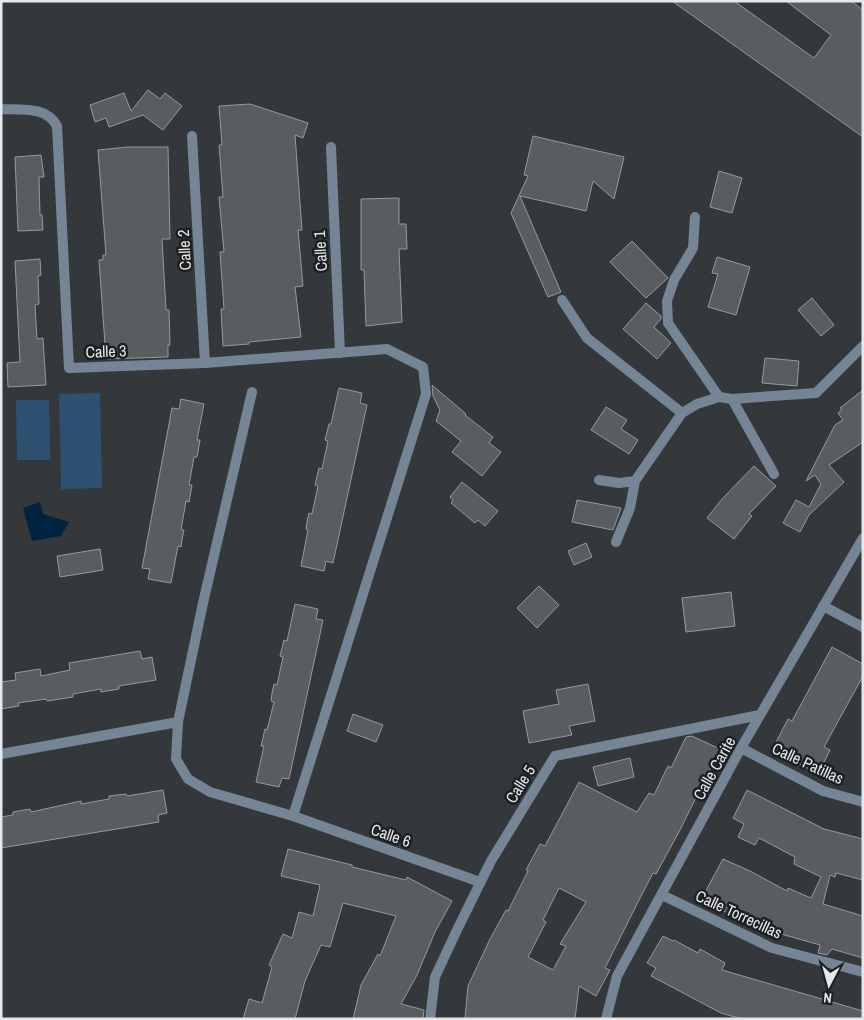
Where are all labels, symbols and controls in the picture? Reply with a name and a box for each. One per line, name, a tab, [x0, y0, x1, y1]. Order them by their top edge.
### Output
street label: Calle 2	[172, 229, 196, 271]
street label: Calle 1	[308, 229, 332, 272]
street label: Calle 3	[85, 339, 127, 363]
street label: Calle Carite	[688, 732, 740, 804]
street label: Calle Patillas	[769, 737, 847, 789]
street label: Calle 5	[500, 761, 540, 807]
street label: Calle 6	[368, 818, 414, 852]
street label: Calle Torrecillas	[692, 884, 786, 944]
north arrow	[804, 960, 854, 1010]
text: N	[823, 989, 833, 1007]

